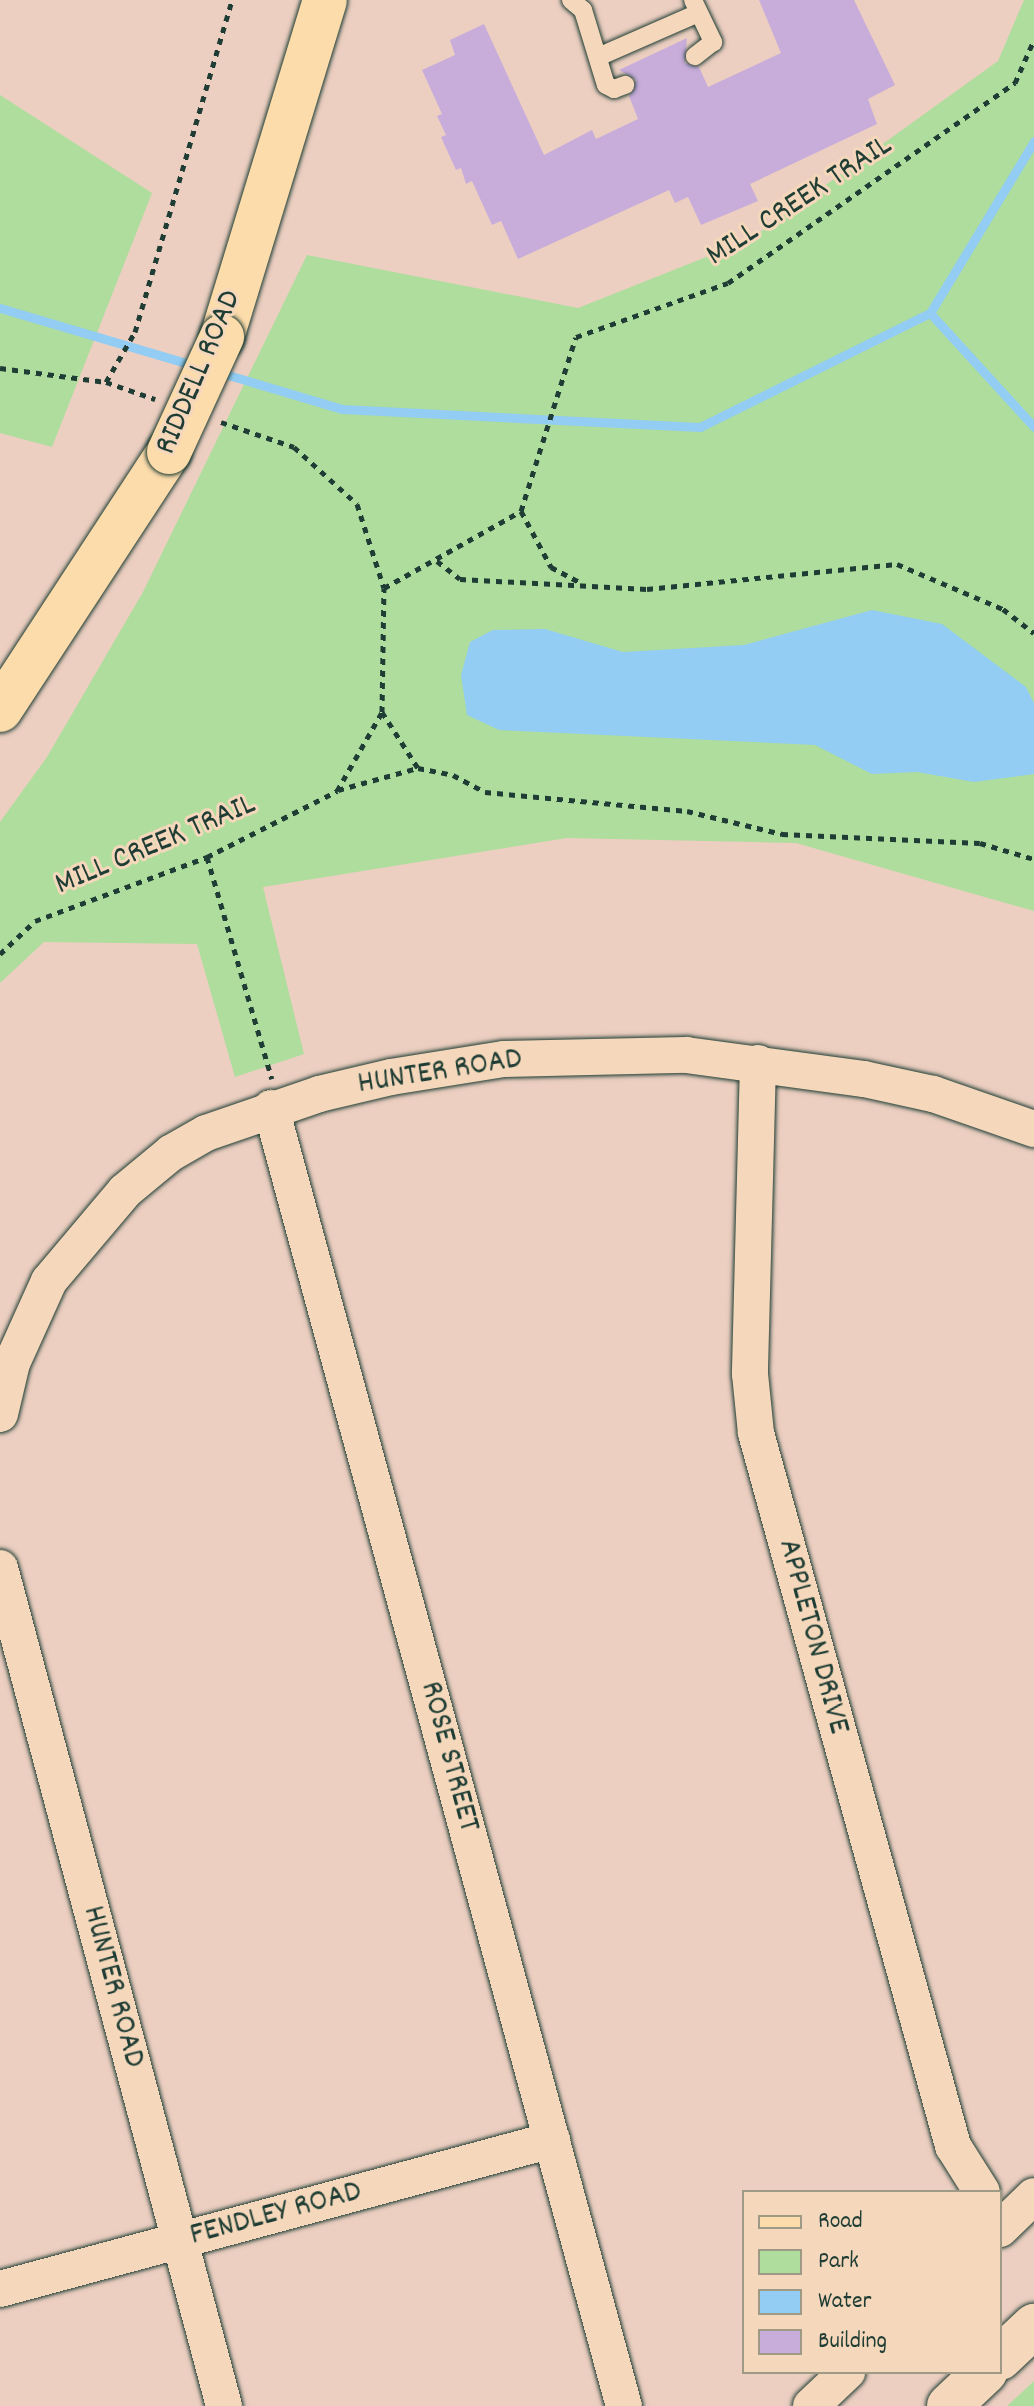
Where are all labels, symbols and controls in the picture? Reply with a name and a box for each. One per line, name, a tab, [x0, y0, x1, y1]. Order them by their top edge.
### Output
street label: MILL CREEK TRAIL	[700, 128, 900, 276]
street label: RIDDELL ROAD	[148, 285, 252, 461]
street label: MILL CREEK TRAIL	[50, 787, 262, 905]
street label: HUNTER ROAD	[355, 1041, 525, 1105]
street label: APPLETON DRIVE	[768, 1535, 856, 1739]
street label: ROSE STREET	[409, 1678, 487, 1836]
street label: HUNTER ROAD	[72, 1902, 152, 2072]
street label: FENDLEY ROAD	[186, 2174, 366, 2256]
legend	[742, 2190, 1002, 2374]
text: Road	[818, 2205, 863, 2239]
text: Park	[818, 2245, 859, 2279]
text: Water	[818, 2285, 871, 2319]
text: Building	[818, 2325, 887, 2359]

